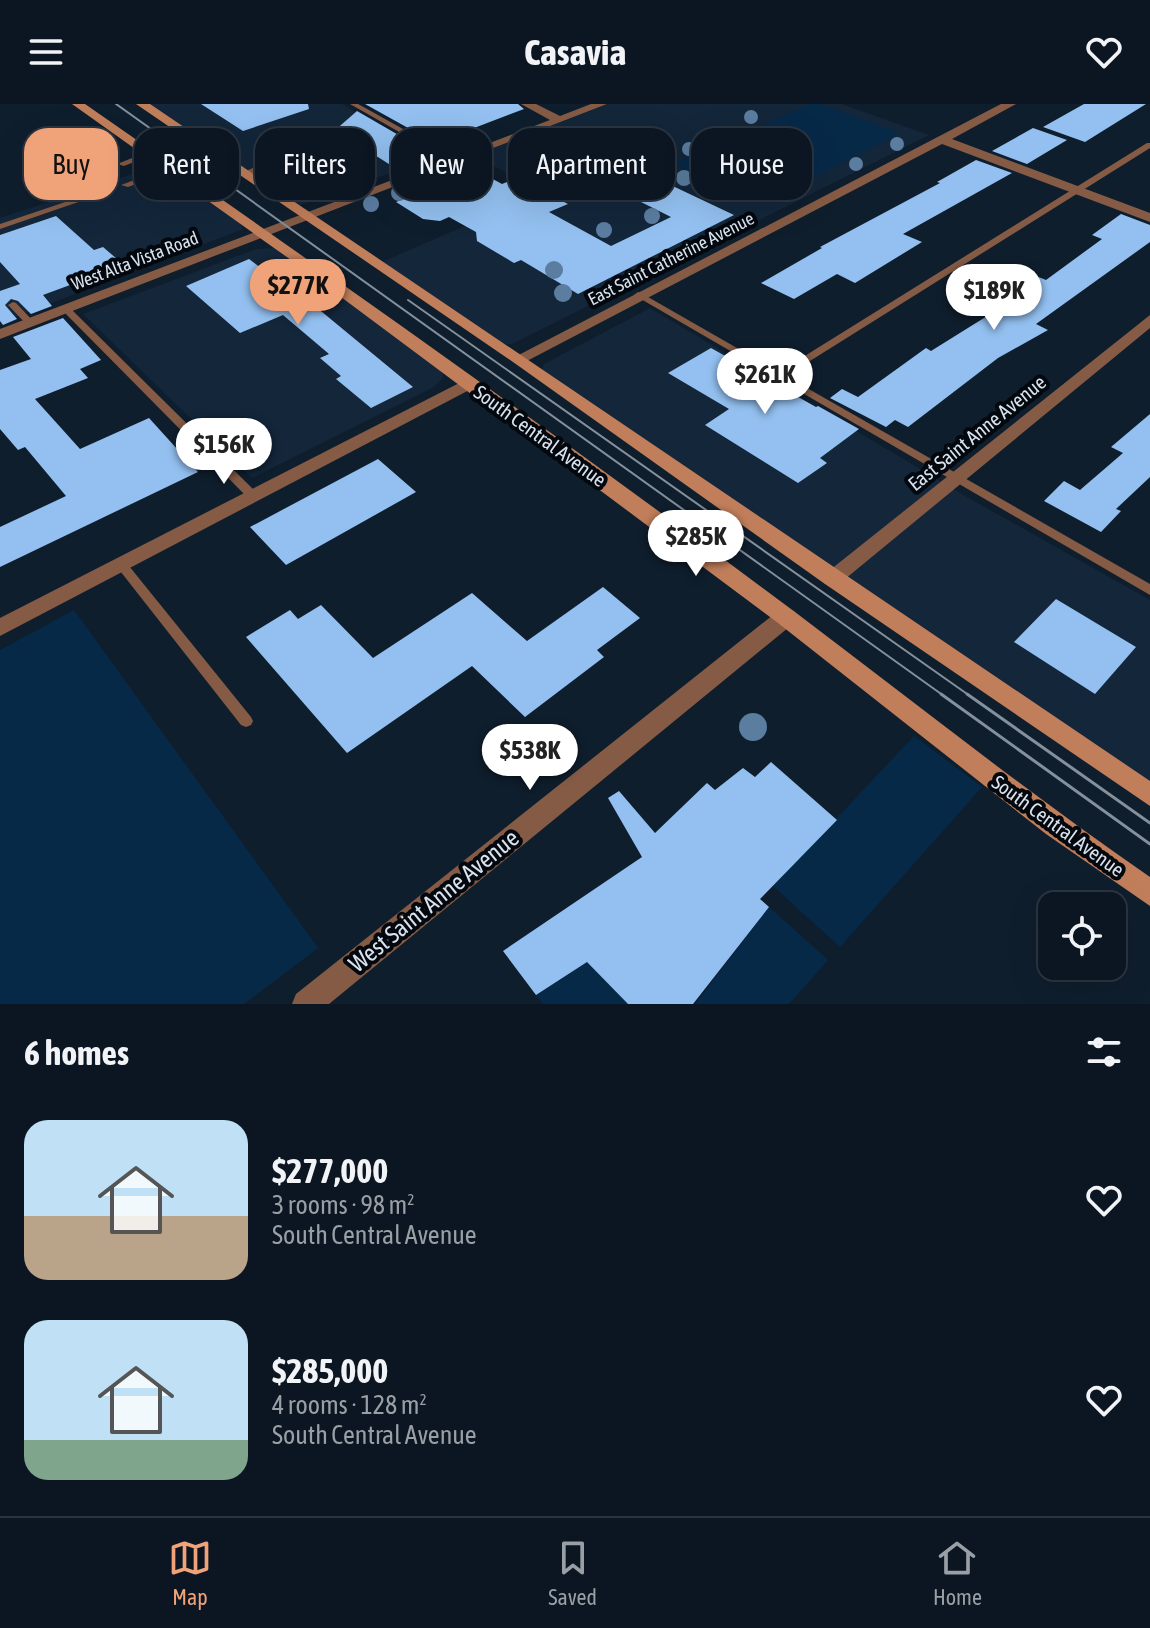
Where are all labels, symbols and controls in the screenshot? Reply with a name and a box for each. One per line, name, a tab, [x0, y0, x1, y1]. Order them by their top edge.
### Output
icon: menu	[24, 30, 68, 74]
icon: heart	[1082, 30, 1126, 74]
text: Casavia	[524, 31, 626, 73]
chip: Buy	[24, 128, 118, 200]
chip: Rent	[134, 128, 239, 200]
chip: Filters	[255, 128, 375, 200]
chip: New	[391, 128, 492, 200]
chip: Apartment	[508, 128, 675, 200]
chip: House	[691, 128, 812, 200]
street label: East Saint Catherine Avenue	[584, 207, 757, 310]
street label: West Alta Vista Road	[69, 227, 201, 294]
pin: $277K	[242, 259, 354, 327]
pin: $189K	[938, 264, 1050, 332]
text: $277K	[268, 270, 328, 300]
text: $189K	[964, 275, 1024, 305]
pin: $261K	[709, 348, 821, 416]
text: $261K	[735, 359, 795, 389]
street label: East Saint Anne Avenue	[903, 370, 1050, 495]
street label: South Central Avenue	[470, 380, 611, 491]
pin: $156K	[168, 418, 280, 486]
text: $156K	[194, 429, 254, 459]
pin: $285K	[640, 510, 752, 578]
text: $285K	[666, 521, 726, 551]
pin: $538K	[474, 724, 586, 792]
text: $538K	[500, 735, 560, 765]
street label: South Central Avenue	[988, 770, 1129, 881]
street label: West Saint Anne Avenue	[343, 824, 524, 977]
map controls	[1038, 892, 1126, 980]
button: locate	[1038, 892, 1126, 980]
icon: filters	[1082, 1030, 1126, 1074]
text: 6 homes	[24, 1033, 129, 1072]
text: $277,000	[272, 1151, 388, 1190]
icon: home	[88, 1152, 184, 1248]
icon: heart	[1082, 1178, 1126, 1222]
text: 3 rooms · 98 m²	[272, 1190, 414, 1220]
text: South Central Avenue	[272, 1220, 477, 1250]
text: $285,000	[272, 1351, 388, 1390]
icon: home	[88, 1352, 184, 1448]
icon: heart	[1082, 1378, 1126, 1422]
text: 4 rooms · 128 m²	[272, 1390, 427, 1420]
text: South Central Avenue	[272, 1420, 477, 1450]
tab: Map	[168, 1536, 212, 1610]
tab: Saved	[548, 1536, 597, 1610]
tab: Home	[933, 1536, 982, 1610]

